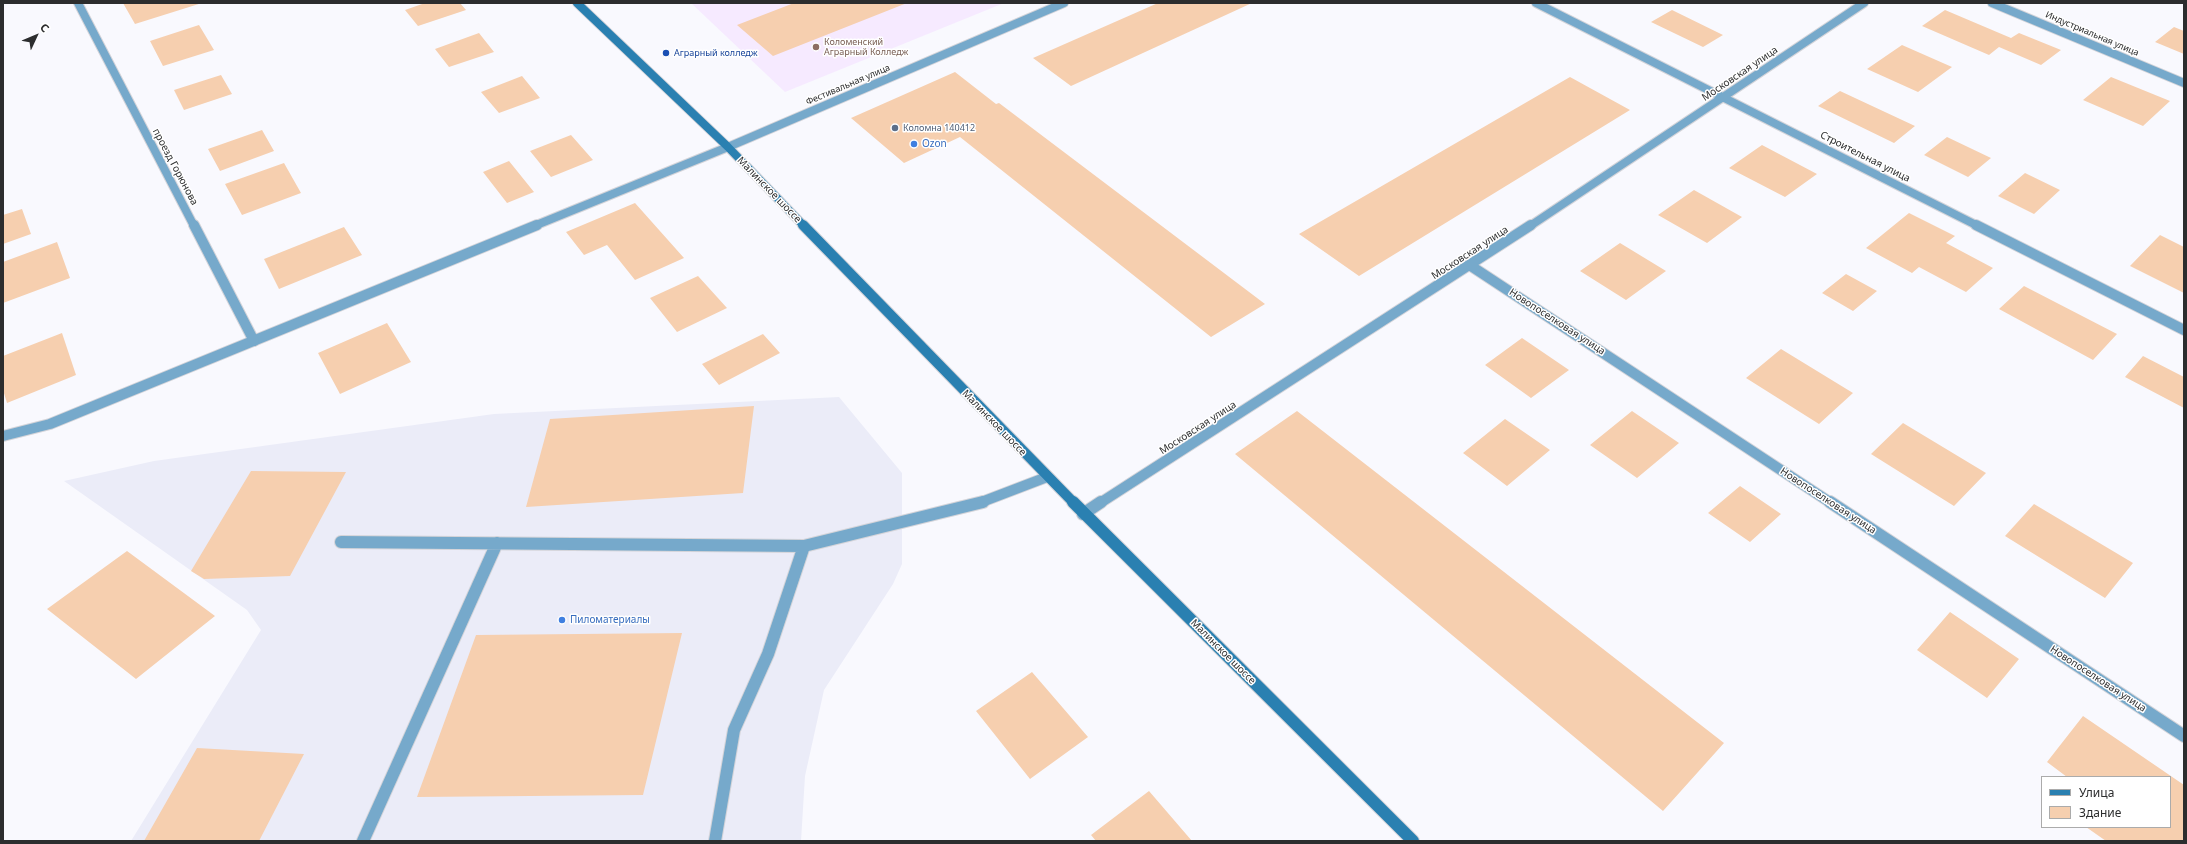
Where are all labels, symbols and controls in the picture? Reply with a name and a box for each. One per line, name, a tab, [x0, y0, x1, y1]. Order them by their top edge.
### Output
street label: Индустриальная улица	[2044, 9, 2140, 59]
north arrow	[16, 16, 56, 56]
text: С	[37, 20, 53, 35]
place label: Коломенский Аграрный Колледж	[824, 37, 908, 58]
marker: Коломенский Аграрный Колледж	[811, 42, 821, 52]
street label: Московская улица	[1700, 44, 1780, 104]
marker: Аграрный колледж	[661, 48, 671, 58]
place label: Аграрный колледж	[674, 48, 758, 58]
street label: Фестивальная улица	[804, 62, 892, 108]
marker: Коломна 140412	[890, 123, 900, 133]
place label: Коломна 140412	[903, 123, 975, 133]
street label: проезд Горюнова	[150, 127, 200, 207]
street label: Строительная улица	[1818, 129, 1912, 185]
place label: Ozon	[922, 138, 947, 150]
marker: Ozon	[909, 139, 919, 149]
street label: Малинское шоссе	[734, 155, 804, 225]
street label: Московская улица	[1429, 224, 1511, 282]
street label: Новопоселковая улица	[1507, 286, 1607, 358]
street label: Малинское шоссе	[959, 388, 1029, 458]
street label: Московская улица	[1157, 399, 1239, 457]
street label: Новопоселковая улица	[1778, 465, 1878, 537]
place label: Пиломатериалы	[570, 614, 650, 626]
marker: Пиломатериалы	[557, 615, 567, 625]
street label: Малинское шоссе	[1188, 617, 1258, 687]
street label: Новопоселковая улица	[2048, 643, 2148, 715]
legend	[2041, 776, 2171, 828]
text: Улица	[2079, 784, 2114, 801]
text: Здание	[2079, 804, 2121, 821]

